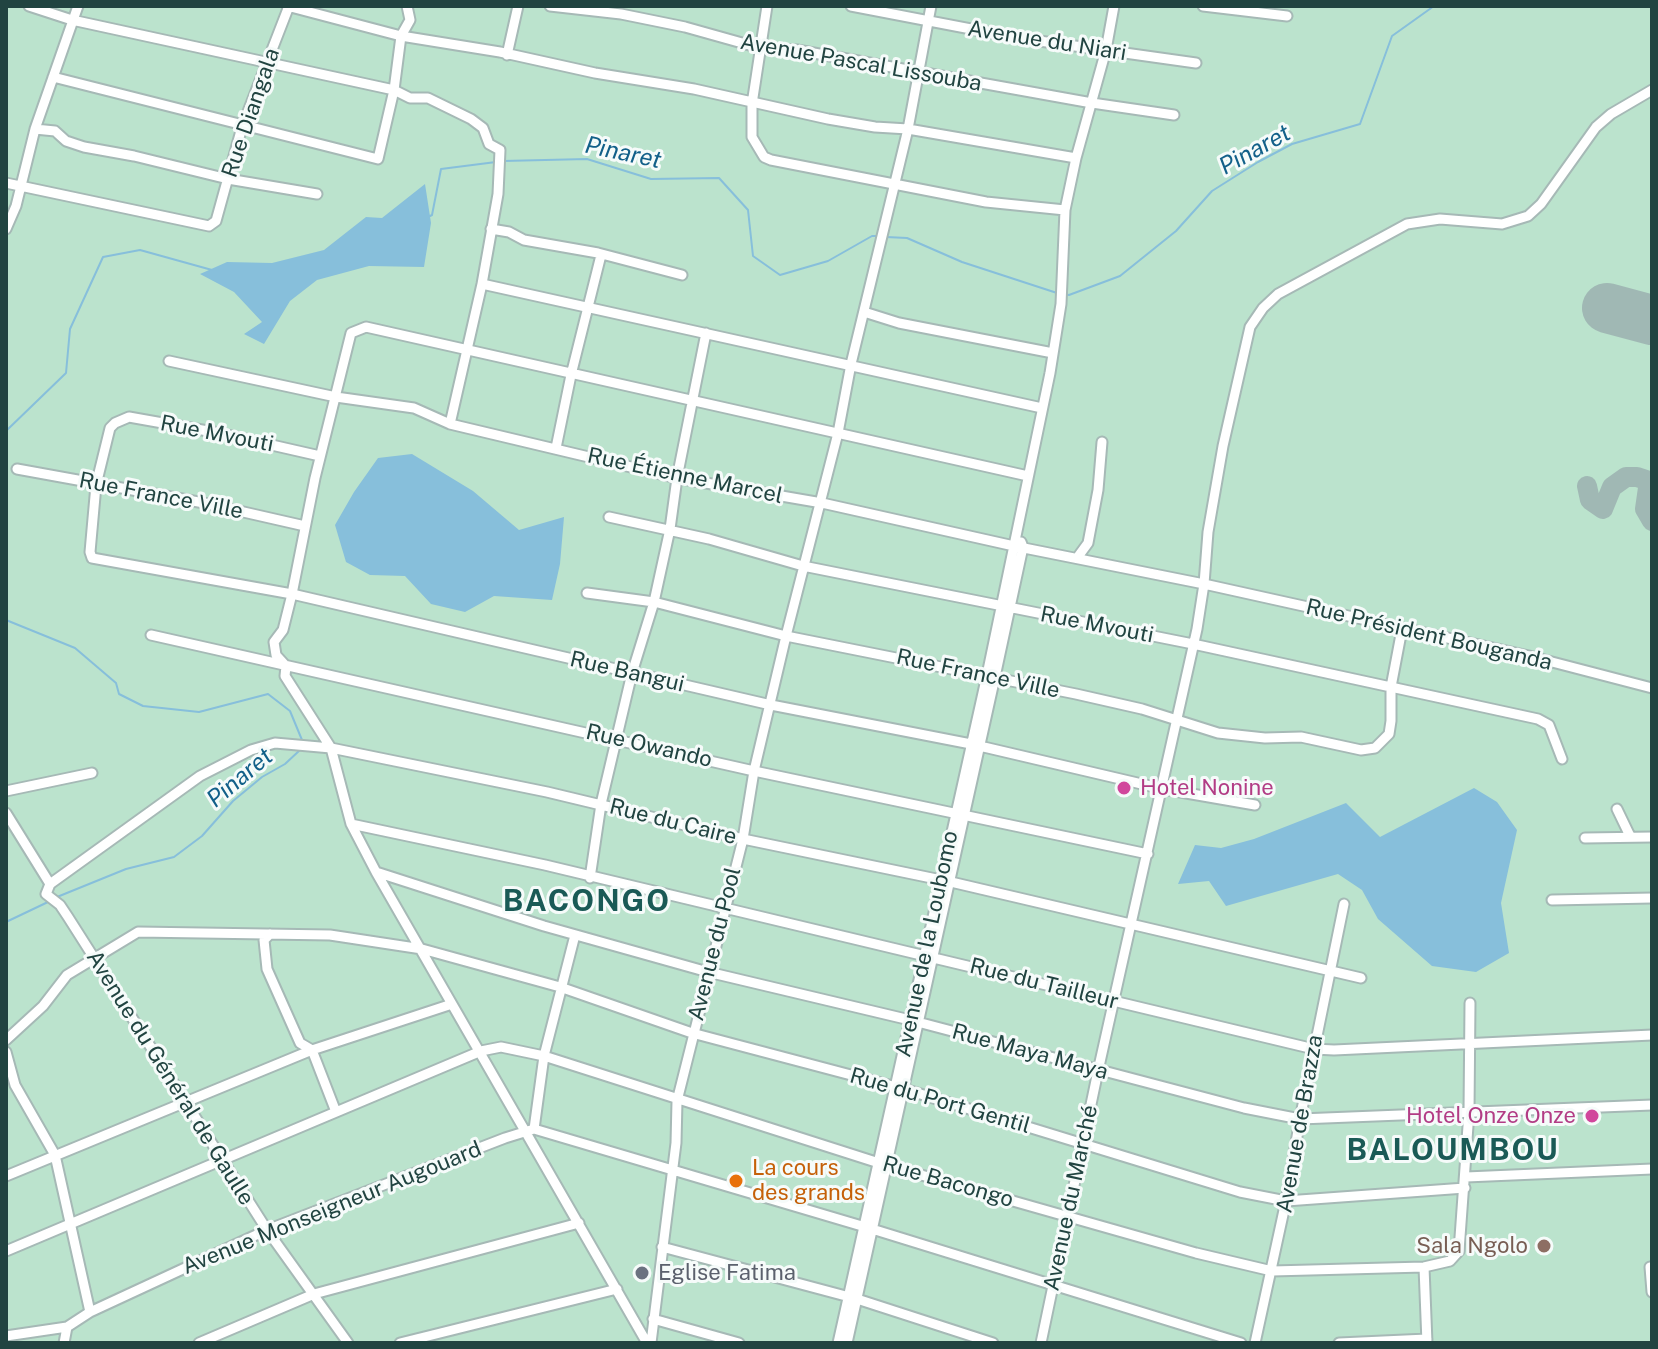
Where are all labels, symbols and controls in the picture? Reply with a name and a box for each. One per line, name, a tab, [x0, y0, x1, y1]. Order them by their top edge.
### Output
street label: Avenue du Niari	[966, 15, 1128, 67]
street label: Avenue Pascal Lissouba	[738, 29, 984, 97]
street label: Rue Diangala	[217, 45, 285, 181]
water label: Pinaret	[1214, 119, 1296, 181]
water label: Pinaret	[582, 131, 664, 175]
street label: Rue Mvouti	[158, 410, 276, 458]
street label: Rue Étienne Marcel	[585, 442, 785, 510]
street label: Rue France Ville	[77, 467, 245, 525]
street label: Rue Président Bouganda	[1303, 594, 1555, 676]
street label: Rue Mvouti	[1038, 601, 1156, 649]
street label: Rue France Ville	[894, 644, 1062, 704]
street label: Rue Bangui	[567, 646, 687, 698]
street label: Rue Owando	[583, 719, 715, 773]
water label: Pinaret	[201, 742, 279, 814]
place label: Hotel Nonine	[1140, 775, 1274, 801]
marker: Hotel Nonine	[1115, 779, 1133, 797]
street label: Rue du Caire	[607, 793, 739, 851]
street label: Avenue de la Loubomo	[890, 829, 964, 1059]
street label: Avenue du Pool	[683, 864, 747, 1024]
district label: BACONGO	[503, 884, 671, 920]
street label: Avenue du Général de Gaulle	[81, 946, 259, 1210]
street label: Rue du Tailleur	[967, 953, 1121, 1015]
street label: Rue Maya Maya	[949, 1018, 1111, 1086]
street label: Avenue de Brazza	[1271, 1033, 1329, 1215]
street label: Rue du Port Gentil	[847, 1063, 1033, 1139]
street label: Avenue du Marché	[1038, 1103, 1104, 1293]
place label: Hotel Onze Onze	[1406, 1103, 1576, 1129]
marker: Hotel Onze Onze	[1583, 1107, 1601, 1125]
district label: BALOUMBOU	[1346, 1133, 1560, 1169]
street label: Avenue Monseigneur Augouard	[179, 1136, 485, 1280]
street label: Rue Bacongo	[879, 1151, 1017, 1213]
place label: La cours des grands	[752, 1155, 865, 1206]
marker: La cours des grands	[727, 1172, 745, 1190]
place label: Sala Ngolo	[1416, 1233, 1528, 1259]
marker: Sala Ngolo	[1535, 1237, 1553, 1255]
place label: Eglise Fatima	[658, 1260, 796, 1286]
marker: Eglise Fatima	[633, 1264, 651, 1282]

